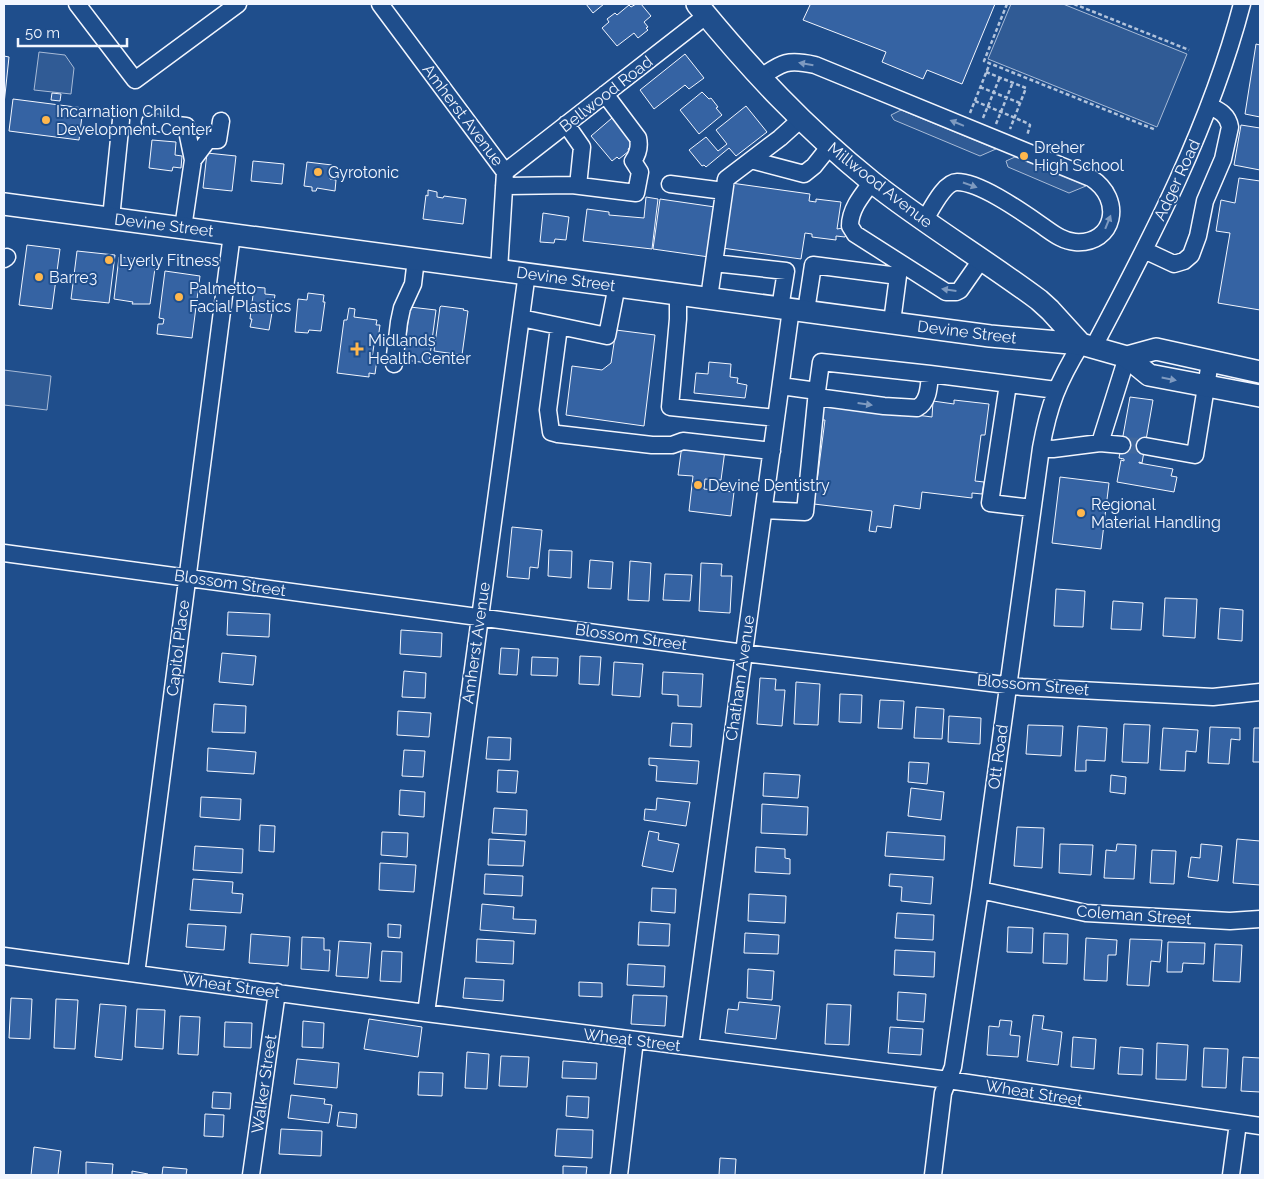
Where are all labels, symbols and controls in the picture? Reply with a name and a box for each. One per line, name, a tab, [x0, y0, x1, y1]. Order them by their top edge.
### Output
scale bar	[18, 15, 126, 47]
text: 50 m	[25, 24, 60, 42]
street label: Bellwood Road	[556, 52, 656, 136]
one-way arrow	[798, 59, 814, 67]
street label: Amherst Avenue	[418, 60, 508, 170]
place label: Incarnation Child Development Center	[56, 102, 211, 139]
marker: Incarnation Child Development Center	[40, 114, 52, 126]
one-way arrow	[949, 119, 964, 127]
street label: Adger Road	[1150, 136, 1204, 224]
street label: Millwood Avenue	[824, 138, 936, 232]
place label: Dreher High School	[1034, 138, 1124, 175]
marker: Dreher High School	[1018, 150, 1030, 162]
place label: Gyrotonic	[328, 163, 399, 182]
marker: Gyrotonic	[312, 166, 324, 178]
one-way arrow	[963, 181, 978, 189]
street label: Devine Street	[113, 209, 215, 241]
one-way arrow	[1104, 214, 1112, 229]
place label: Lyerly Fitness	[119, 251, 220, 270]
marker: Lyerly Fitness	[103, 254, 115, 266]
street label: Devine Street	[515, 263, 617, 295]
place label: Barre3	[49, 268, 97, 287]
marker: Barre3	[33, 271, 45, 283]
place label: Palmetto Facial Plastics	[189, 279, 291, 316]
one-way arrow	[940, 286, 956, 294]
marker: Palmetto Facial Plastics	[173, 291, 185, 303]
street label: Devine Street	[916, 316, 1018, 348]
place label: Midlands Health Center	[368, 331, 471, 368]
marker: Midlands Health Center	[350, 342, 364, 356]
one-way arrow	[1161, 375, 1176, 383]
one-way arrow	[857, 400, 873, 408]
place label: Devine Dentistry	[708, 476, 830, 495]
marker: Devine Dentistry	[692, 479, 704, 491]
place label: Regional Material Handling	[1091, 495, 1221, 532]
marker: Regional Material Handling	[1075, 507, 1087, 519]
street label: Blossom Street	[173, 566, 288, 600]
street label: Amherst Avenue	[458, 581, 494, 705]
street label: Capitol Place	[163, 599, 193, 697]
street label: Chatham Avenue	[722, 614, 758, 742]
street label: Blossom Street	[574, 620, 689, 654]
street label: Blossom Street	[976, 671, 1091, 699]
street label: Ott Road	[984, 723, 1012, 791]
street label: Coleman Street	[1076, 901, 1193, 929]
street label: Wheat Street	[181, 970, 281, 1002]
street label: Wheat Street	[582, 1025, 682, 1055]
street label: Walker Street	[248, 1032, 280, 1135]
street label: Wheat Street	[984, 1076, 1084, 1110]

